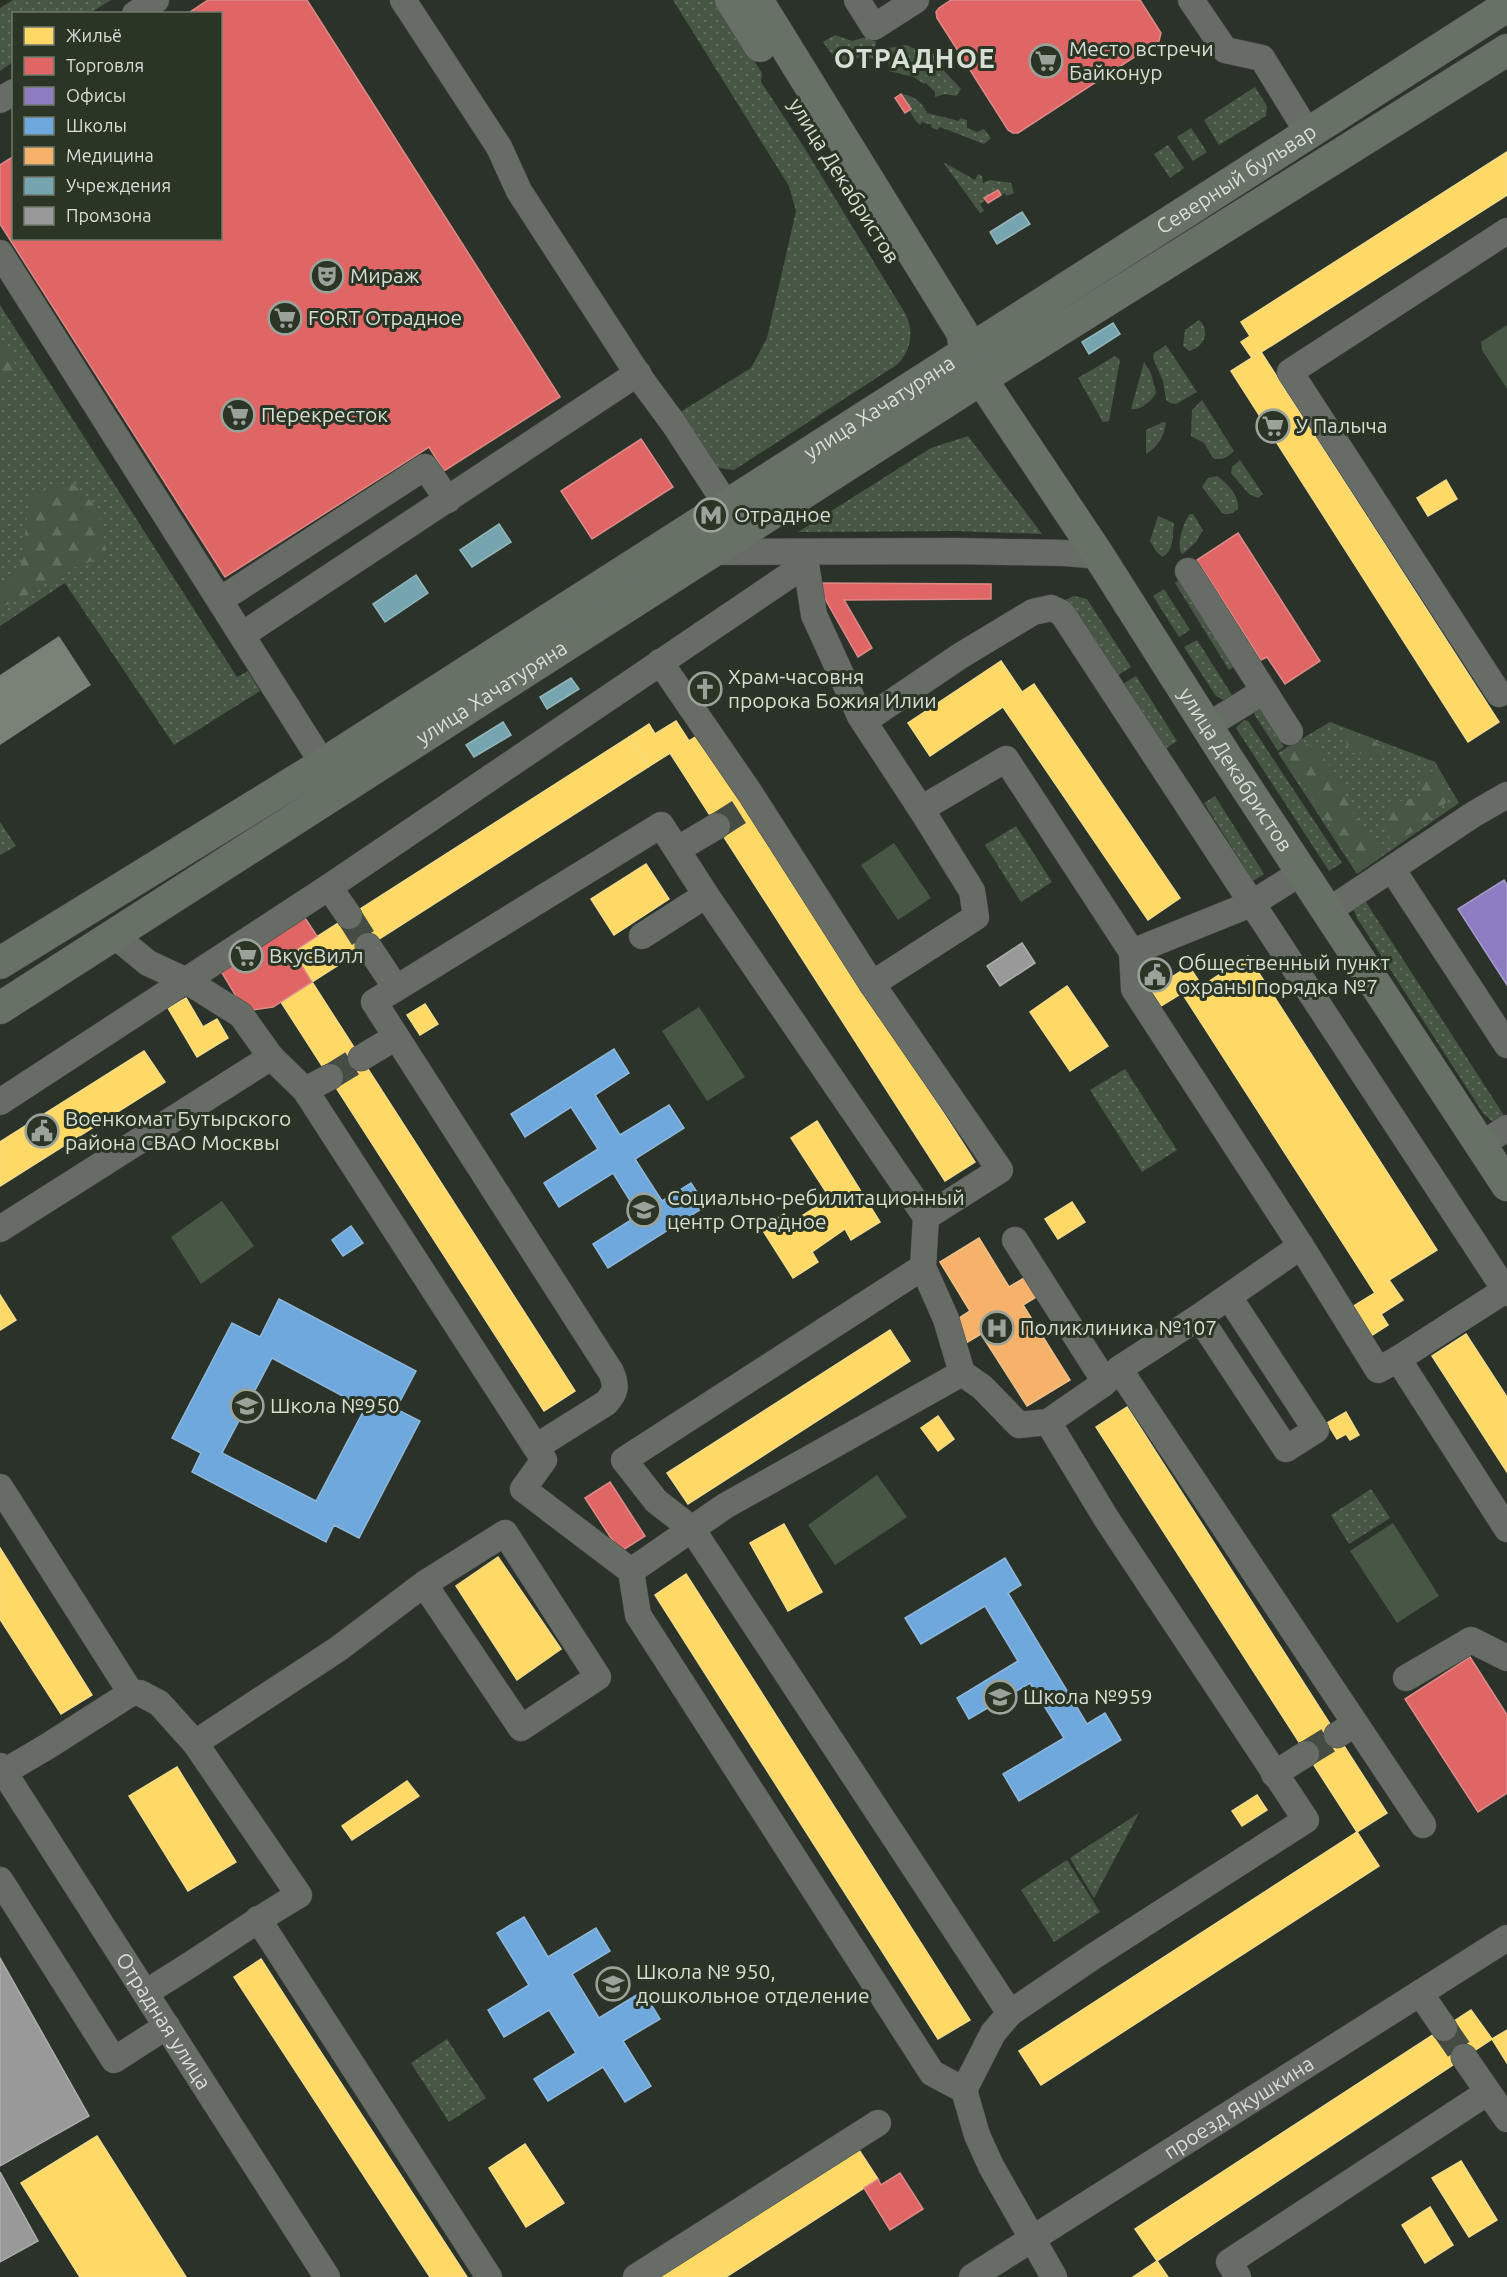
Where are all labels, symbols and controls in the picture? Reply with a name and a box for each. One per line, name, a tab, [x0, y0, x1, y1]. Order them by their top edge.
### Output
legend	[12, 12, 222, 240]
text: Жильё	[66, 25, 122, 45]
place label: Место встречи Байконур	[1069, 36, 1214, 84]
district label: ОТРАДНОЕ	[834, 43, 996, 73]
supermarket icon: Место встречи Байконур	[1028, 43, 1064, 79]
text: Торговля	[66, 55, 144, 75]
text: Офисы	[66, 85, 126, 105]
street label: улица Декабристов	[784, 93, 905, 268]
text: Школы	[66, 115, 127, 135]
street label: Северный бульвар	[1152, 118, 1320, 238]
text: Медицина	[66, 145, 154, 165]
text: Учреждения	[66, 175, 171, 195]
text: Промзона	[66, 205, 151, 225]
theatre icon: Мираж	[309, 258, 345, 294]
place label: Мираж	[350, 263, 420, 287]
supermarket icon: FORT Отрадное	[267, 300, 303, 336]
place label: FORT Отрадное	[308, 305, 462, 329]
street label: улица Хачатуряна	[799, 350, 959, 464]
supermarket icon: Перекресток	[220, 397, 256, 433]
place label: Перекресток	[261, 402, 388, 426]
supermarket icon: У Палыча	[1255, 408, 1291, 444]
place label: У Палыча	[1296, 413, 1388, 437]
metro station icon: Отрадное	[693, 497, 729, 533]
place label: Отрадное	[734, 502, 831, 526]
street label: улица Хачатуряна	[411, 635, 571, 749]
place label: Храм-часовня пророка Божия Илии	[728, 664, 937, 712]
church icon: Храм-часовня пророка Божия Илии	[687, 671, 723, 707]
street label: улица Декабристов	[1174, 683, 1298, 856]
supermarket icon: ВкусВилл	[228, 938, 264, 974]
place label: ВкусВилл	[269, 943, 363, 967]
place label: Общественный пункт охраны порядка №7	[1178, 950, 1391, 998]
public building icon: Общественный пункт охраны порядка №7	[1137, 957, 1173, 993]
place label: Военкомат Бутырского района СВАО Москвы	[65, 1106, 291, 1154]
public building icon: Военкомат Бутырского района СВАО Москвы	[24, 1113, 60, 1149]
place label: Социально-ребилитационный центр Отрадное	[667, 1185, 965, 1233]
school or university icon: Социально-ребилитационный центр Отрадное	[626, 1192, 662, 1228]
hospital icon: Поликлиника №107	[979, 1310, 1015, 1346]
place label: Поликлиника №107	[1020, 1315, 1217, 1339]
school or university icon: Школа №950	[229, 1388, 265, 1424]
place label: Школа №950	[270, 1393, 400, 1417]
school or university icon: Школа №959	[982, 1679, 1018, 1715]
place label: Школа №959	[1023, 1684, 1153, 1708]
street label: Отрадная улица	[112, 1948, 217, 2094]
place label: Школа № 950, дошкольное отделение	[636, 1959, 870, 2007]
school or university icon: Школа № 950, дошкольное отделение	[595, 1966, 631, 2002]
street label: проезд Якушкина	[1159, 2051, 1318, 2163]

